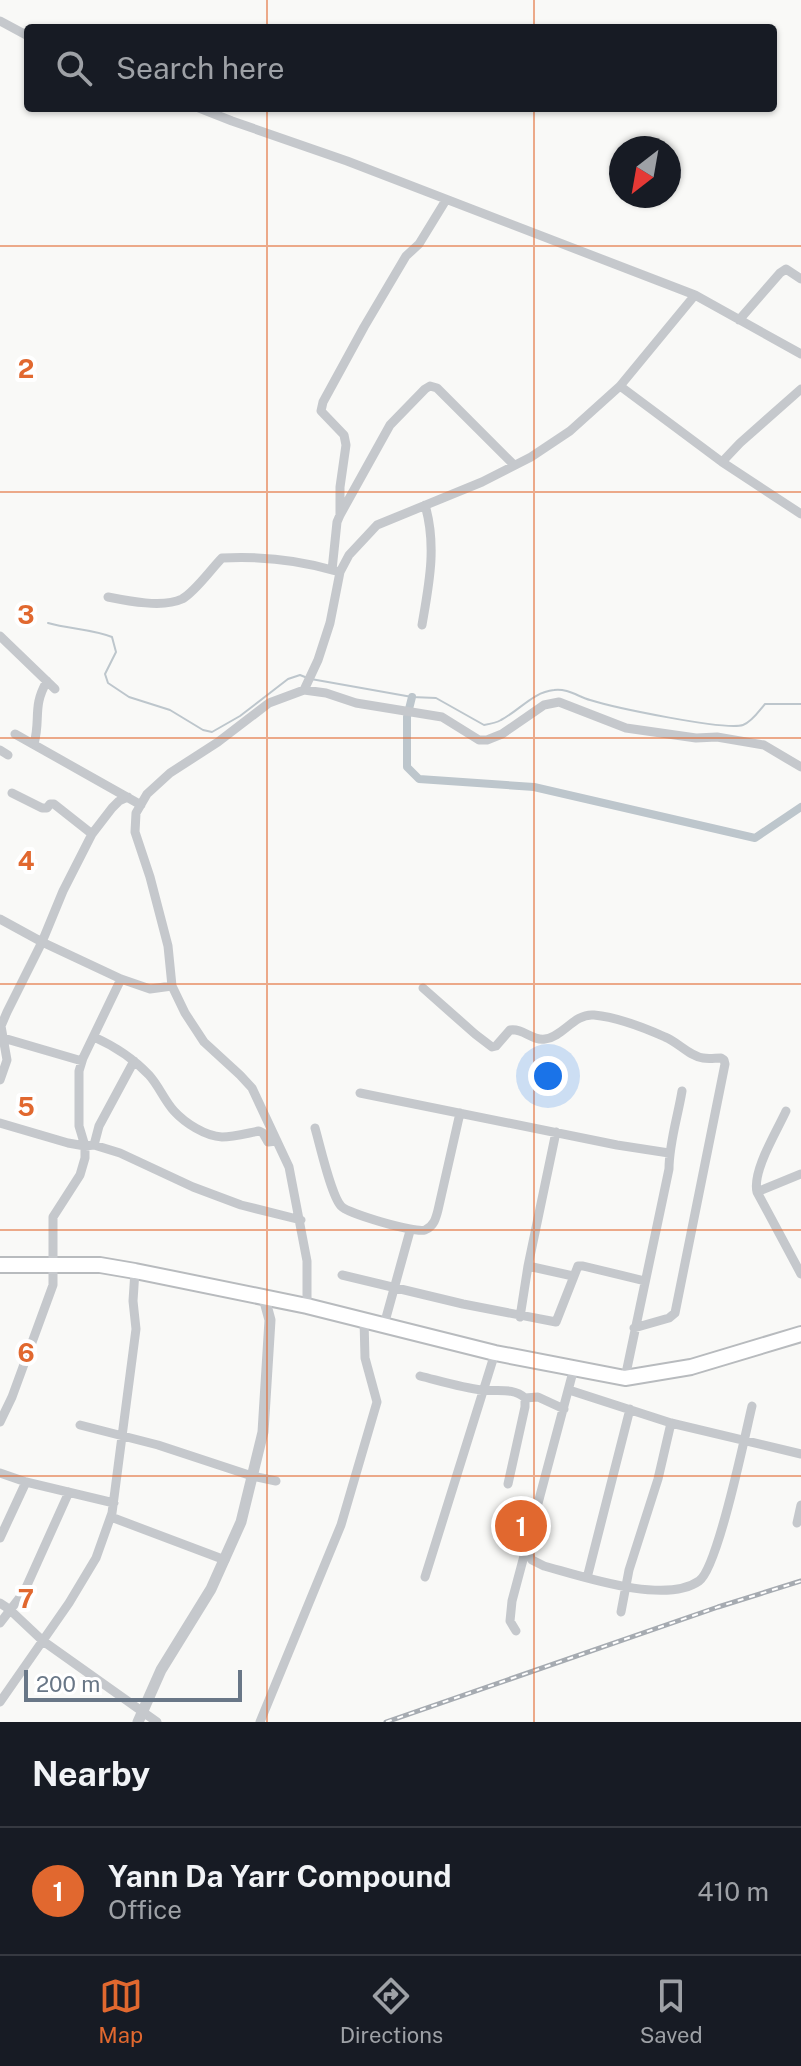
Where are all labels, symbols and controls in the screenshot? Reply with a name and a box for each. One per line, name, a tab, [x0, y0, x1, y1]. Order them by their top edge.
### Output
search box	[24, 24, 777, 112]
icon: search	[52, 46, 96, 90]
text: Search here	[116, 50, 284, 86]
north arrow	[609, 136, 681, 208]
text: 2	[18, 353, 34, 384]
text: 3	[17, 599, 35, 630]
text: 4	[17, 845, 35, 876]
your location	[528, 1056, 568, 1096]
text: 5	[17, 1091, 35, 1122]
text: 6	[17, 1337, 35, 1368]
pin: 1	[495, 1496, 547, 1556]
text: 7	[18, 1583, 34, 1614]
scale bar	[24, 1666, 242, 1702]
text: 200 m	[36, 1671, 100, 1697]
text: Nearby	[32, 1754, 150, 1794]
text: Yann Da Yarr Compound	[108, 1858, 452, 1894]
text: 1	[52, 1876, 64, 1907]
text: 410 m	[697, 1876, 769, 1907]
text: Office	[108, 1894, 182, 1925]
tab: Map	[98, 1974, 143, 2048]
tab: Directions	[340, 1974, 443, 2048]
tab: Saved	[640, 1974, 703, 2048]

